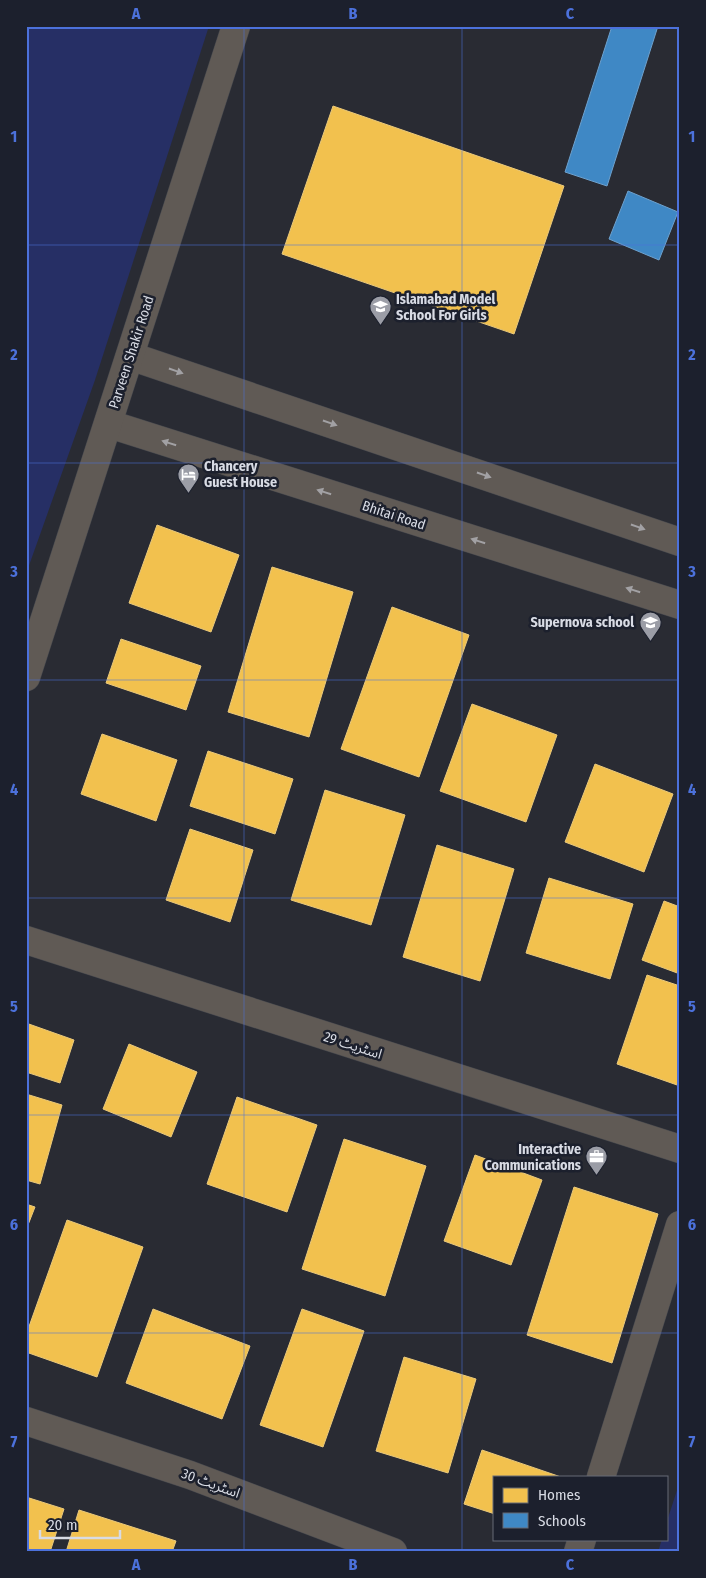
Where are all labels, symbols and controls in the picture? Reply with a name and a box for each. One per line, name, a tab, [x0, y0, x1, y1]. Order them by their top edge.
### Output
text: A	[131, 4, 141, 23]
text: B	[349, 4, 358, 23]
text: C	[566, 4, 575, 23]
text: 1	[11, 127, 17, 146]
text: 1	[689, 127, 695, 146]
place label: Islamabad Model School For Girls	[396, 291, 496, 324]
street label: Parveen Shakir Road	[105, 294, 158, 411]
school or university icon: Islamabad Model School For Girls	[368, 295, 392, 326]
text: 2	[9, 345, 18, 364]
text: 2	[687, 345, 696, 364]
one-way arrow	[169, 368, 184, 376]
one-way arrow	[323, 420, 338, 428]
one-way arrow	[161, 439, 176, 446]
place label: Chancery Guest House	[204, 458, 277, 491]
hotel icon: Chancery Guest House	[176, 462, 200, 493]
one-way arrow	[477, 472, 492, 480]
one-way arrow	[316, 488, 331, 496]
street label: Bhitai Road	[360, 497, 428, 534]
one-way arrow	[630, 524, 645, 532]
one-way arrow	[471, 537, 486, 545]
text: 3	[9, 562, 18, 581]
text: 3	[687, 562, 696, 581]
one-way arrow	[626, 586, 641, 594]
school or university icon: Supernova school	[638, 610, 662, 641]
place label: Supernova school	[530, 614, 634, 631]
text: 4	[10, 780, 18, 799]
text: 4	[688, 780, 696, 799]
text: 5	[10, 997, 18, 1016]
text: 5	[688, 997, 696, 1016]
street label: اسٹریٹ 29	[322, 1028, 384, 1063]
place label: Interactive Communications	[484, 1141, 581, 1174]
office icon: Interactive Communications	[585, 1145, 609, 1176]
text: 6	[10, 1215, 18, 1234]
text: 6	[688, 1215, 696, 1234]
text: 7	[11, 1432, 18, 1451]
text: 7	[689, 1432, 696, 1451]
street label: اسٹریٹ 30	[179, 1465, 242, 1502]
legend	[493, 1476, 668, 1540]
text: Homes	[538, 1486, 580, 1504]
scale bar	[40, 1508, 120, 1540]
text: Schools	[538, 1512, 586, 1530]
text: 20 m	[48, 1516, 78, 1534]
text: A	[131, 1555, 141, 1574]
text: B	[349, 1555, 358, 1574]
text: C	[566, 1555, 575, 1574]

